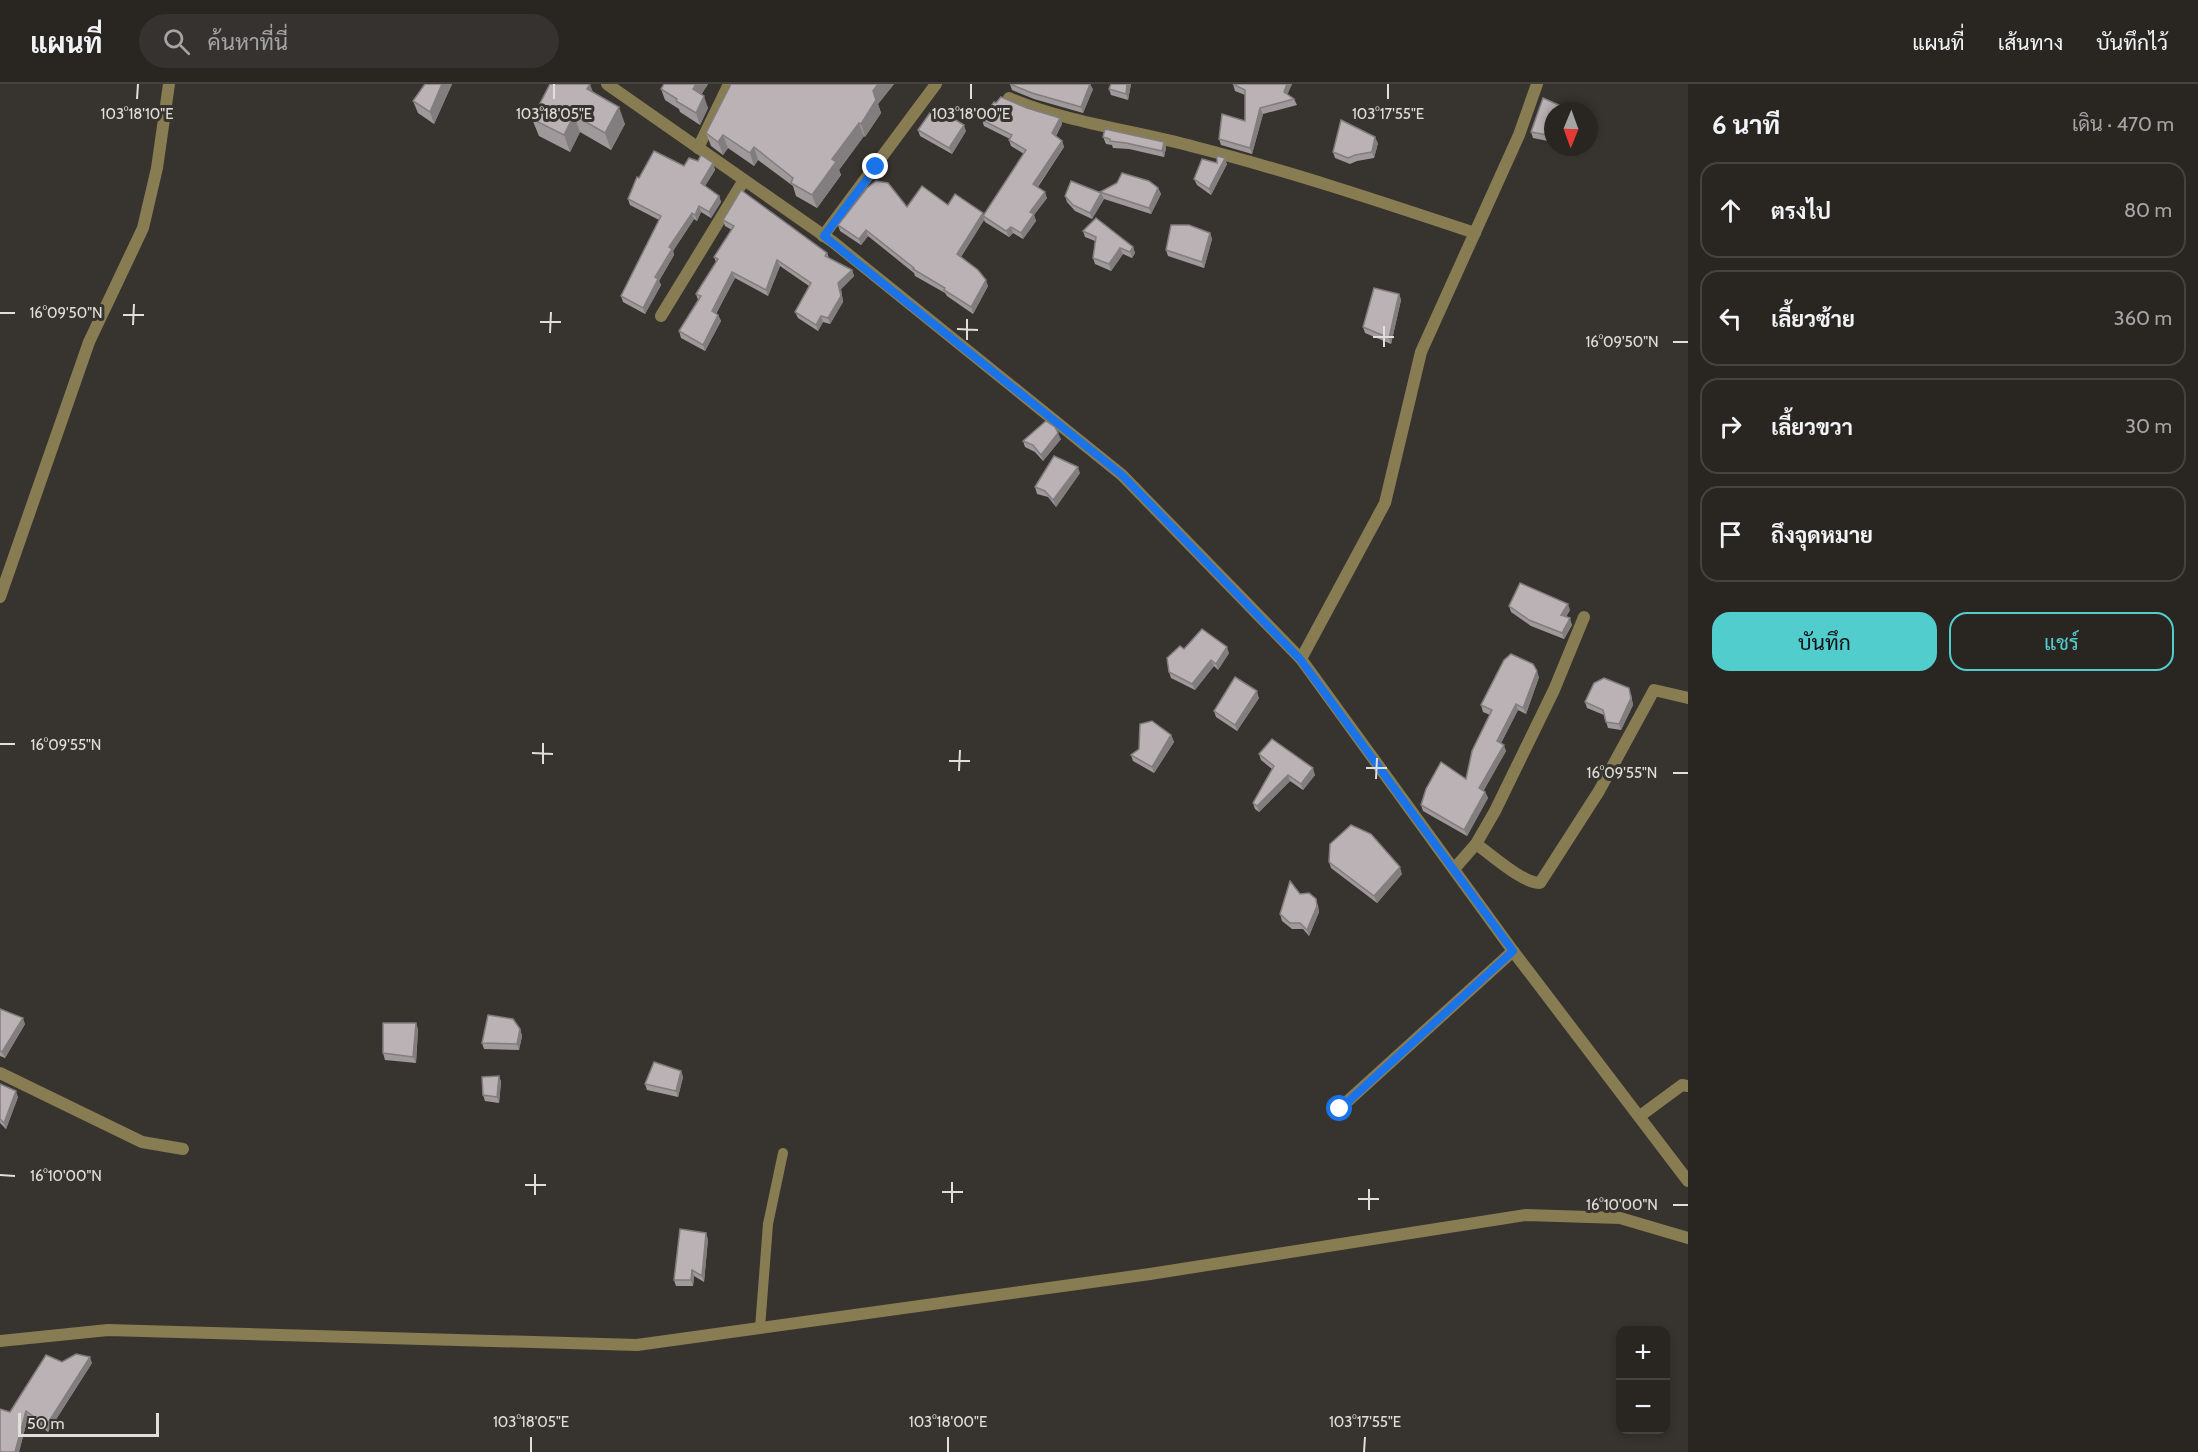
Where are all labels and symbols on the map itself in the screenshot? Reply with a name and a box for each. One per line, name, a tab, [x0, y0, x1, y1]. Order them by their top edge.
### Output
north arrow	[1544, 102, 1598, 156]
text: 103°18'10"E	[101, 105, 173, 123]
text: 103°18'05"E	[516, 105, 592, 123]
text: 103°18'00"E	[932, 105, 1010, 123]
text: 103°17'55"E	[1352, 105, 1424, 123]
route end	[862, 153, 888, 179]
text: 16°09'50"N	[29, 304, 103, 322]
text: 16°09'50"N	[1585, 333, 1659, 351]
text: 16°09'55"N	[31, 736, 101, 754]
text: 16°09'55"N	[1587, 764, 1657, 782]
route start	[1326, 1095, 1352, 1121]
text: 16°10'00"N	[30, 1167, 102, 1185]
text: 16°10'00"N	[1586, 1196, 1658, 1214]
scale bar	[18, 1410, 159, 1438]
text: 103°18'05"E	[493, 1413, 569, 1431]
text: 103°18'00"E	[909, 1413, 987, 1431]
text: 103°17'55"E	[1329, 1413, 1401, 1431]

